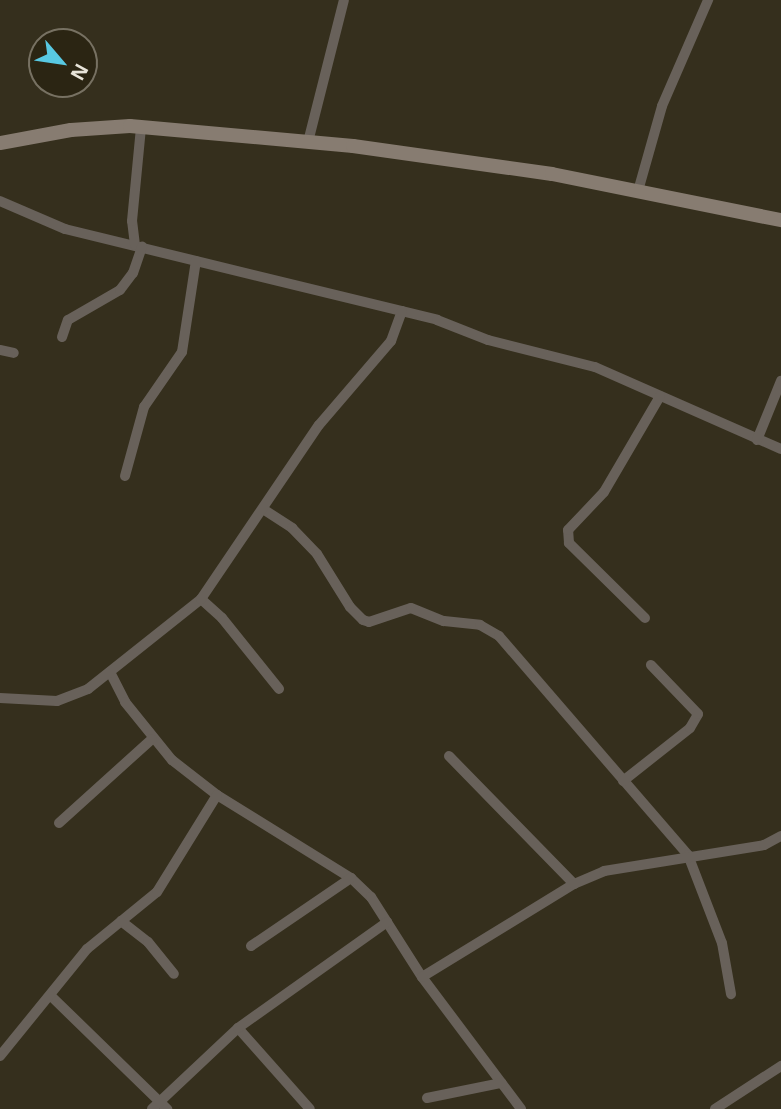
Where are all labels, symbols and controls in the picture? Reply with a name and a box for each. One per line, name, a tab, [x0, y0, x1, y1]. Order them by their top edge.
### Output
north arrow	[28, 28, 98, 98]
text: N	[65, 59, 95, 85]

